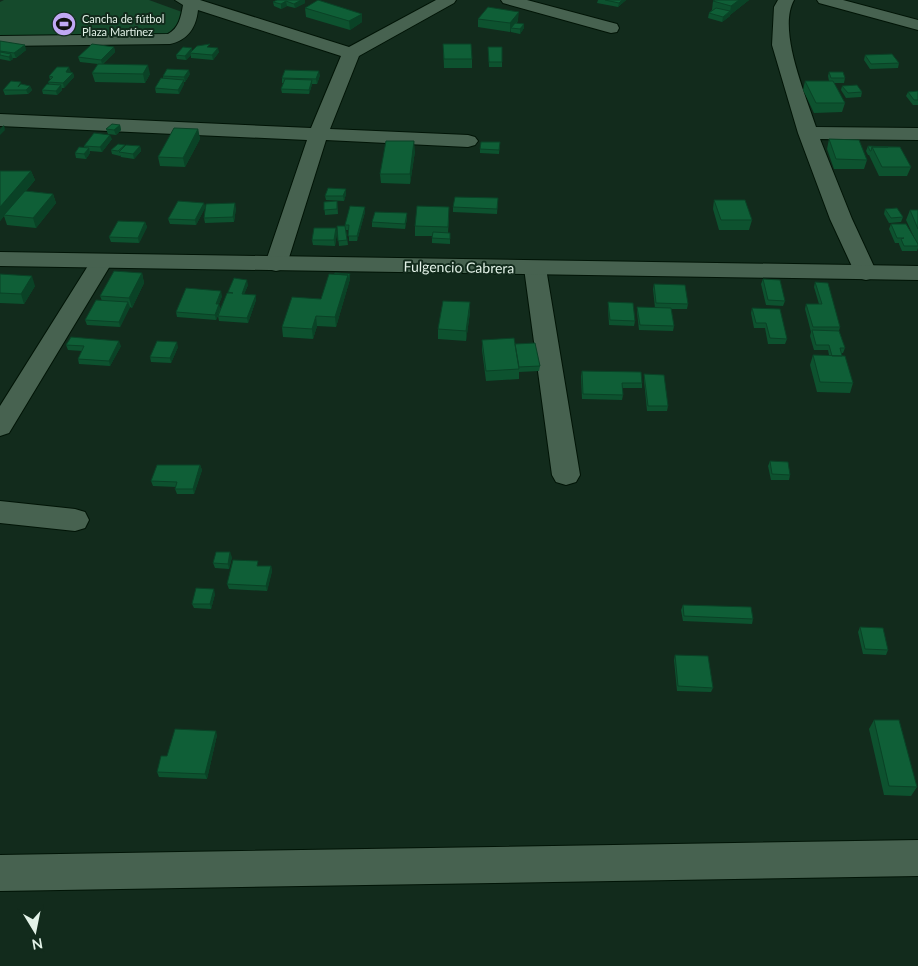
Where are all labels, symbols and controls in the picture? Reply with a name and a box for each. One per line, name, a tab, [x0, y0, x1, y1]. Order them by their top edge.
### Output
sports icon: Cancha de fútbol Plaza Martínez	[51, 11, 77, 37]
place label: Cancha de fútbol Plaza Martínez	[82, 12, 164, 38]
street label: Fulgencio Cabrera	[403, 258, 515, 276]
north arrow	[10, 906, 60, 956]
text: N	[31, 935, 44, 954]

